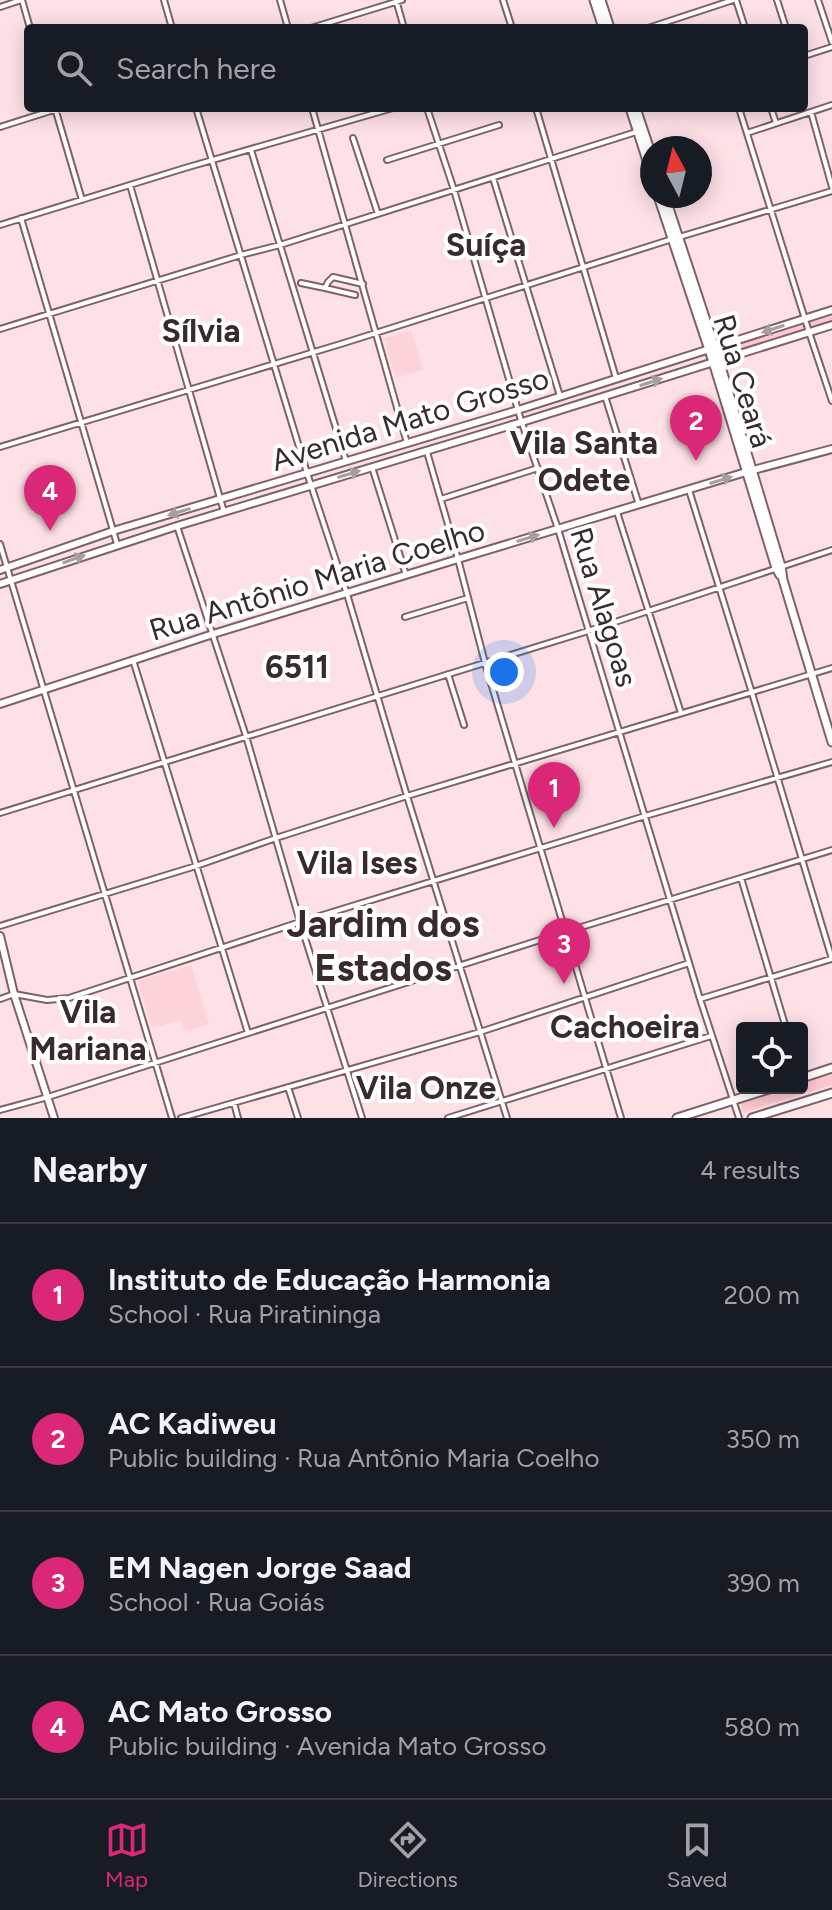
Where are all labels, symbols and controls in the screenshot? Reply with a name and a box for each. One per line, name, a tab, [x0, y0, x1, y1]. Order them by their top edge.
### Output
search box	[24, 24, 808, 112]
icon: search	[52, 46, 96, 90]
text: Search here	[116, 50, 276, 87]
north arrow	[640, 136, 712, 208]
district label: Suíça	[446, 226, 526, 264]
street label: Rua Ceará	[705, 310, 781, 452]
district label: Sílvia	[162, 312, 240, 350]
one-way arrow	[761, 323, 785, 336]
street label: Avenida Mato Grosso	[267, 359, 553, 479]
one-way arrow	[640, 375, 664, 387]
pin: 2	[670, 395, 722, 461]
district label: Vila Santa Odete	[510, 424, 658, 499]
pin: 4	[24, 465, 76, 531]
one-way arrow	[337, 467, 361, 480]
one-way arrow	[709, 473, 733, 486]
one-way arrow	[166, 506, 190, 519]
street label: Rua Antônio Maria Coelho	[145, 511, 489, 649]
street label: Rua Alagoas	[562, 523, 646, 691]
one-way arrow	[517, 531, 541, 544]
one-way arrow	[62, 553, 86, 565]
district label: 6511	[265, 648, 329, 686]
your location	[484, 652, 524, 692]
pin: 1	[528, 762, 580, 828]
district label: Vila Ises	[297, 844, 417, 882]
district label: Jardim dos Estados	[287, 901, 479, 991]
pin: 3	[538, 918, 590, 984]
district label: Vila Mariana	[29, 993, 147, 1068]
district label: Cachoeira	[550, 1008, 700, 1046]
map controls	[736, 1022, 808, 1094]
button: locate	[736, 1022, 808, 1094]
district label: Vila Onze	[356, 1069, 496, 1107]
text: Nearby	[32, 1150, 147, 1191]
text: 4 results	[700, 1154, 800, 1186]
text: Instituto de Educação Harmonia	[108, 1261, 551, 1298]
text: 1	[53, 1279, 63, 1311]
text: 200 m	[724, 1279, 800, 1311]
text: School · Rua Piratininga	[108, 1298, 381, 1330]
text: AC Kadiweu	[108, 1405, 277, 1442]
text: 2	[50, 1423, 66, 1455]
text: 350 m	[726, 1423, 800, 1455]
text: Public building · Rua Antônio Maria Coelho	[108, 1442, 599, 1474]
text: EM Nagen Jorge Saad	[108, 1549, 412, 1586]
text: 3	[51, 1567, 65, 1599]
text: 390 m	[726, 1567, 800, 1599]
text: School · Rua Goiás	[108, 1586, 325, 1618]
text: AC Mato Grosso	[108, 1693, 332, 1730]
text: 4	[50, 1711, 66, 1743]
text: 580 m	[724, 1711, 800, 1743]
text: Public building · Avenida Mato Grosso	[108, 1730, 547, 1762]
tab: Map	[105, 1818, 149, 1893]
tab: Directions	[358, 1818, 458, 1893]
tab: Saved	[667, 1818, 727, 1893]

